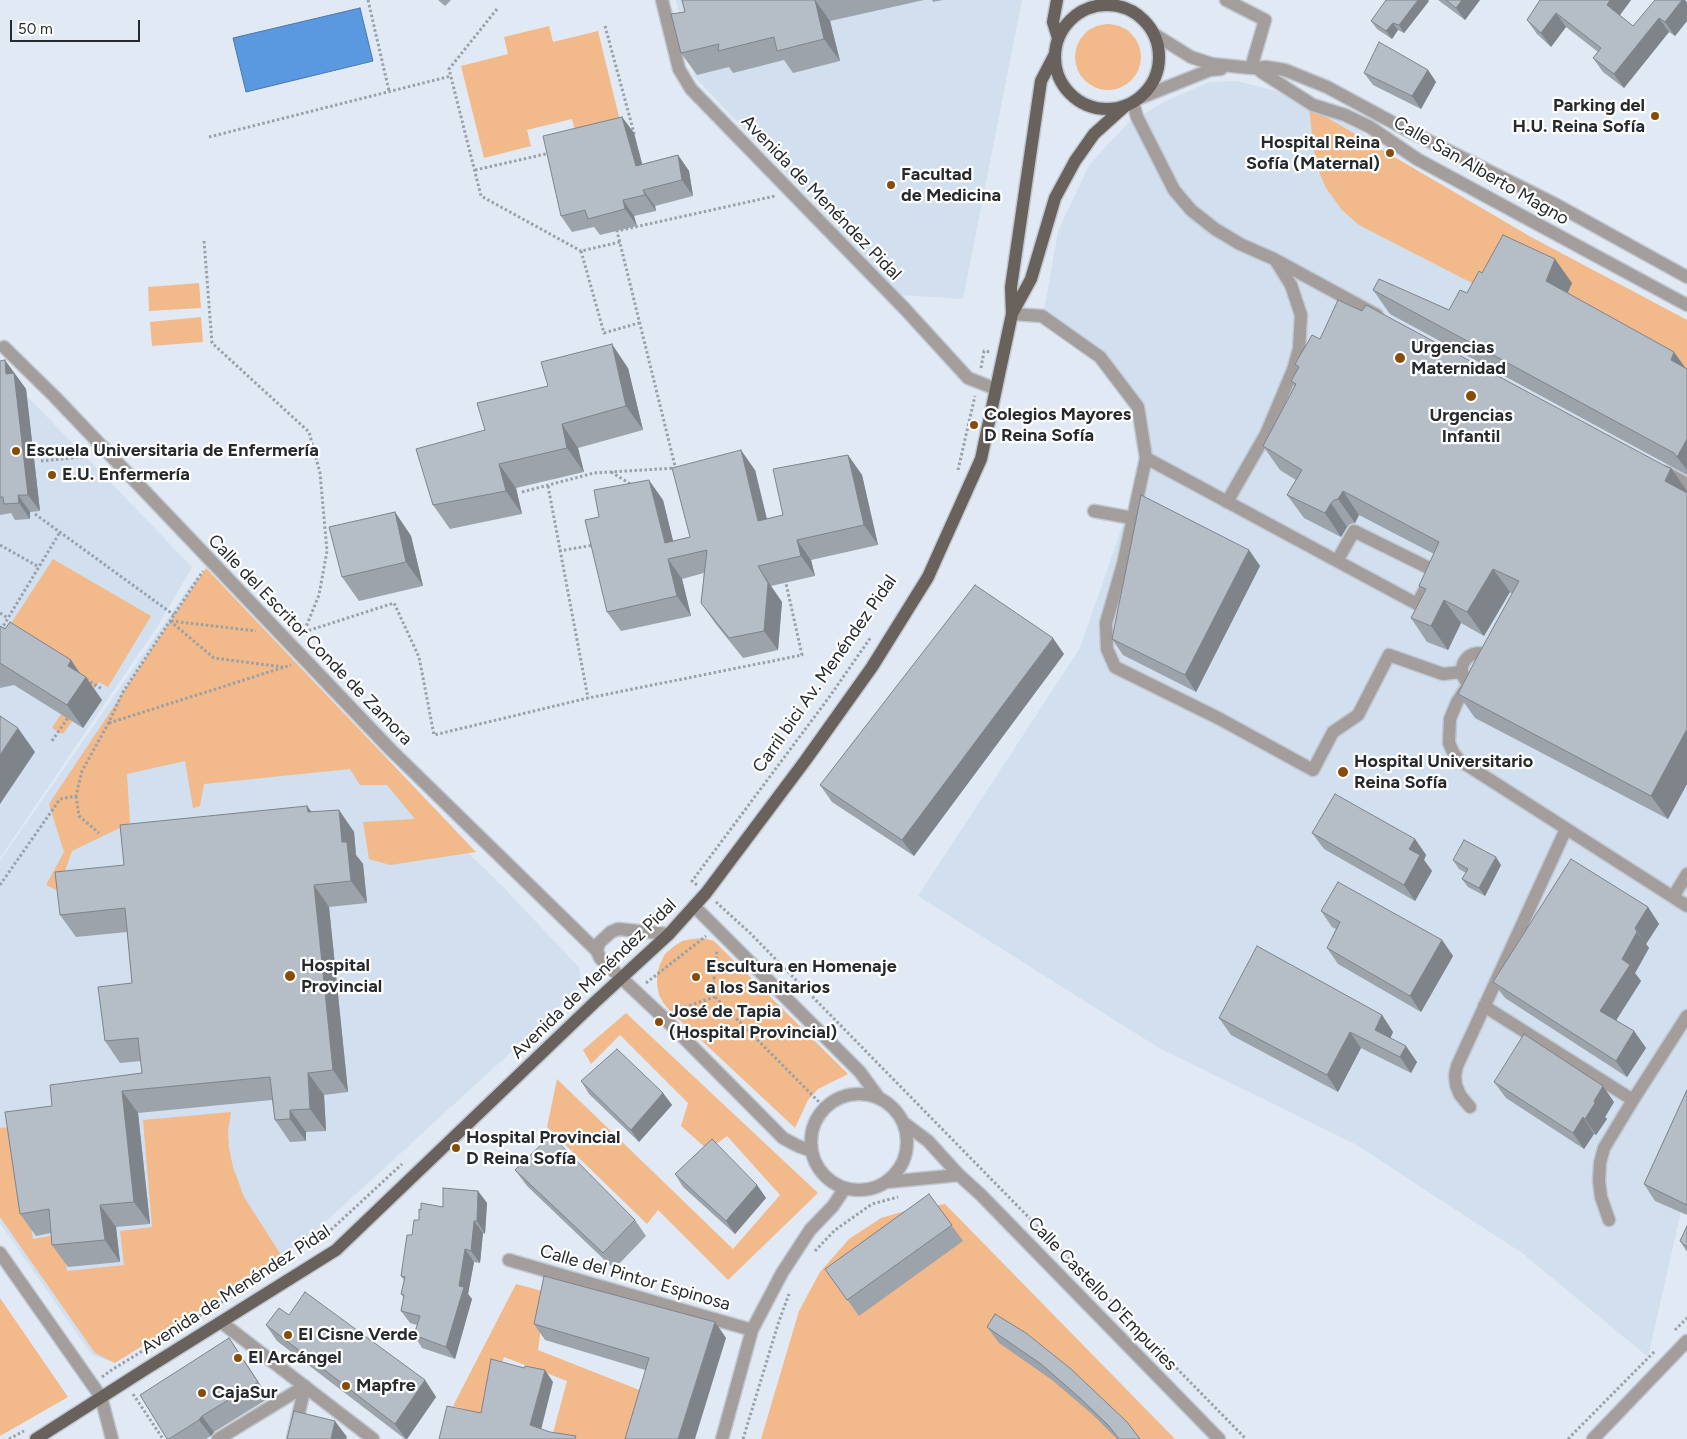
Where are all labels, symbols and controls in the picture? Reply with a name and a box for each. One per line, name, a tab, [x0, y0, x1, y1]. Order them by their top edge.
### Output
scale bar	[12, 10, 142, 42]
text: 50 m	[18, 20, 53, 38]
place label: Parking del H.U. Reina Sofía	[1512, 95, 1645, 138]
marker: Parking del H.U. Reina Sofía	[1649, 110, 1661, 122]
street label: Avenida de Menéndez Pidal	[736, 111, 906, 285]
street label: Calle San Alberto Magno	[1390, 112, 1572, 230]
place label: Hospital Reina Sofía (Maternal)	[1246, 132, 1380, 174]
marker: Hospital Reina Sofía (Maternal)	[1384, 147, 1396, 159]
place label: Facultad de Medicina	[901, 164, 1001, 206]
marker: Facultad de Medicina	[885, 179, 897, 191]
place label: Urgencias Maternidad	[1411, 337, 1506, 379]
marker: Urgencias Maternidad	[1393, 351, 1407, 365]
marker: Urgencias Infantil	[1464, 389, 1478, 403]
place label: Colegios Mayores D Reina Sofía	[984, 404, 1131, 446]
place label: Urgencias Infantil	[1429, 405, 1513, 448]
marker: Colegios Mayores D Reina Sofía	[968, 419, 980, 431]
place label: Escuela Universitaria de Enfermería	[26, 440, 319, 462]
marker: Escuela Universitaria de Enfermería	[10, 445, 22, 457]
place label: E.U. Enfermería	[62, 464, 190, 486]
marker: E.U. Enfermería	[46, 469, 58, 481]
street label: Calle del Escritor Conde de Zamora	[203, 530, 417, 750]
street label: Carril bici Av. Menéndez Pidal	[748, 571, 902, 777]
place label: Hospital Universitario Reina Sofía	[1354, 751, 1533, 794]
marker: Hospital Universitario Reina Sofía	[1336, 765, 1350, 779]
street label: Avenida de Menéndez Pidal	[507, 894, 681, 1064]
place label: Hospital Provincial	[301, 955, 382, 998]
place label: Escultura en Homenaje a los Sanitarios	[706, 956, 897, 999]
marker: Hospital Provincial	[283, 969, 297, 983]
marker: Escultura en Homenaje a los Sanitarios	[690, 971, 702, 983]
place label: José de Tapia (Hospital Provincial)	[669, 1001, 837, 1044]
marker: José de Tapia (Hospital Provincial)	[653, 1016, 665, 1028]
place label: Hospital Provincial D Reina Sofía	[466, 1127, 620, 1170]
marker: Hospital Provincial D Reina Sofía	[450, 1142, 462, 1154]
street label: Calle Castello D'Empuries	[1023, 1213, 1181, 1375]
street label: Avenida de Menéndez Pidal	[137, 1221, 335, 1359]
street label: Calle del Pintor Espinosa	[537, 1240, 733, 1316]
place label: El Cisne Verde	[298, 1324, 418, 1346]
marker: El Cisne Verde	[282, 1329, 294, 1341]
place label: El Arcángel	[248, 1347, 342, 1369]
marker: El Arcángel	[232, 1352, 244, 1364]
place label: Mapfre	[356, 1375, 416, 1397]
marker: Mapfre	[340, 1380, 352, 1392]
place label: CajaSur	[212, 1382, 277, 1404]
marker: CajaSur	[196, 1387, 208, 1399]

